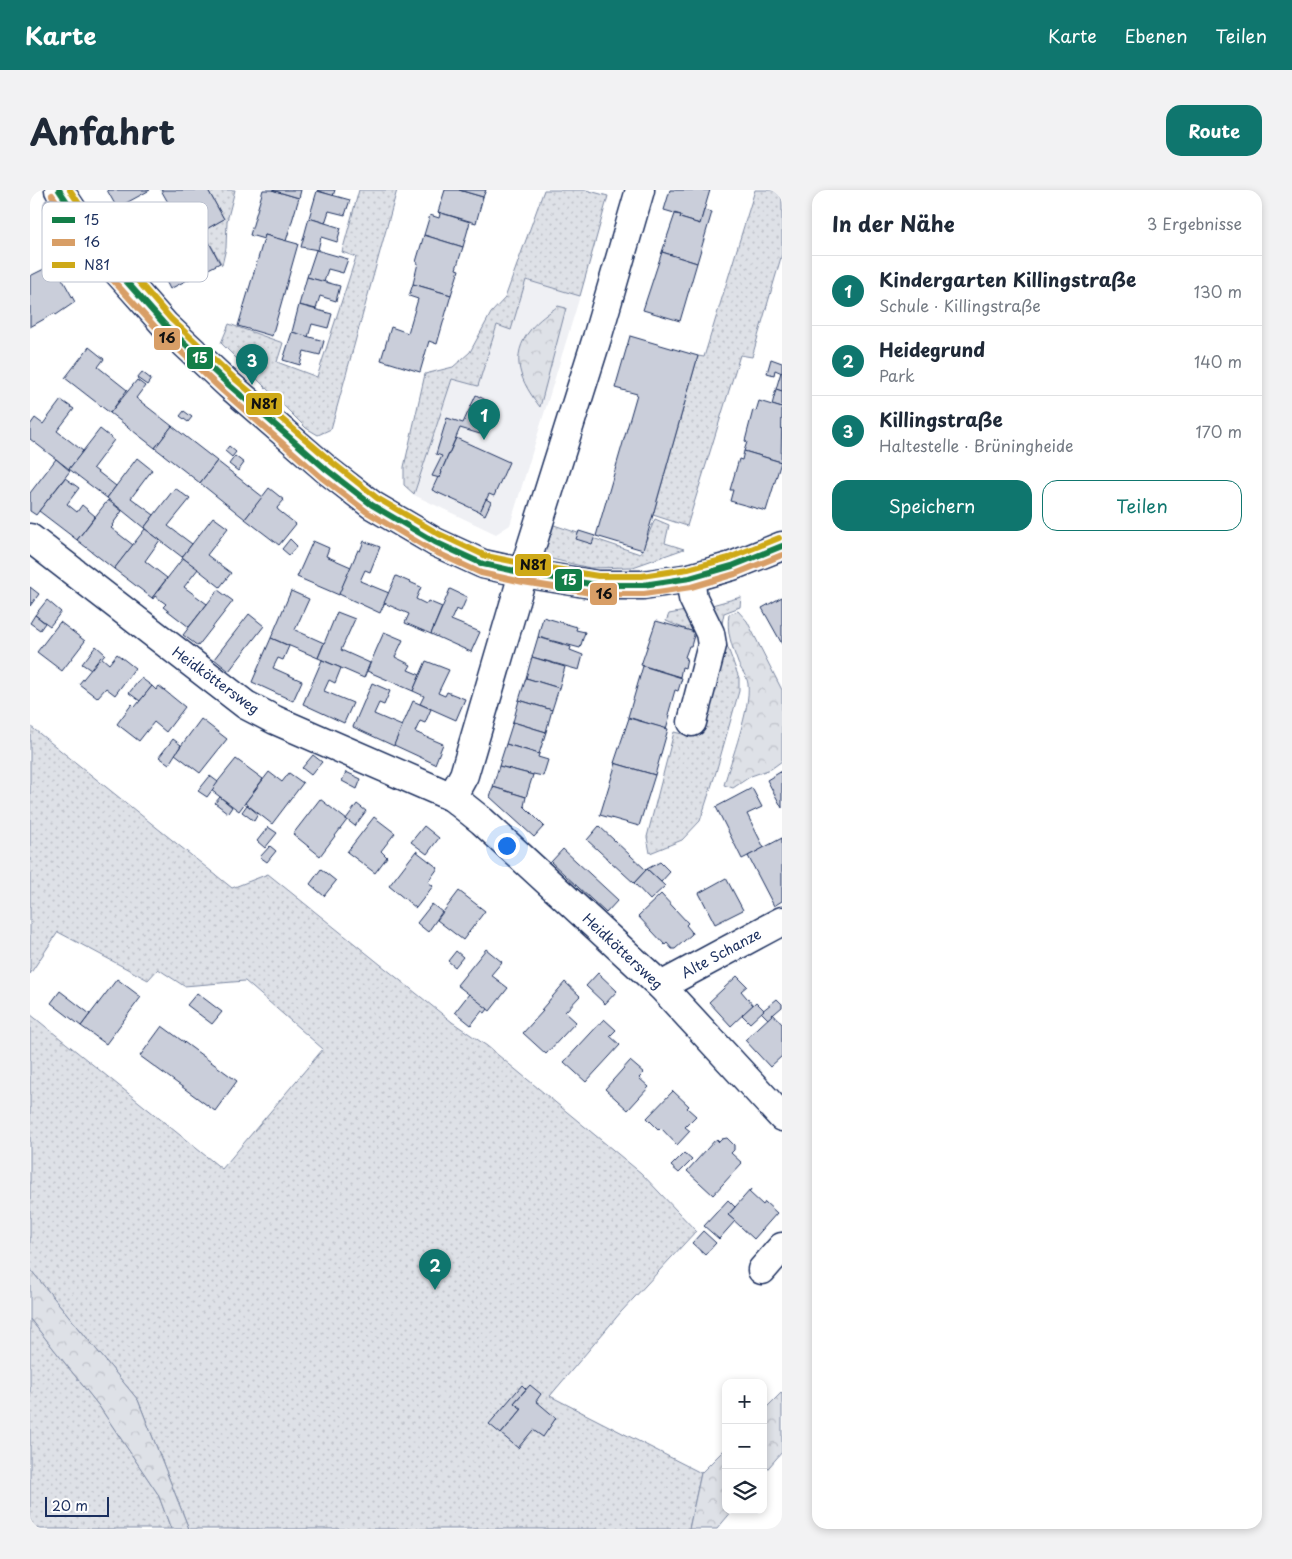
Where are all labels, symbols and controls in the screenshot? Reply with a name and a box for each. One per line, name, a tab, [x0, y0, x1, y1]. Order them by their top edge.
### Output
text: Karte	[25, 17, 97, 53]
text: Karte	[1048, 22, 1097, 49]
text: Ebenen	[1125, 22, 1188, 49]
text: Teilen	[1216, 22, 1267, 49]
text: Anfahrt	[30, 104, 175, 157]
button: Route	[1166, 105, 1262, 156]
legend	[42, 202, 208, 282]
text: In der Nähe	[832, 207, 954, 239]
text: 15	[84, 209, 99, 230]
text: 3 Ergebnisse	[1147, 211, 1242, 235]
text: 16	[84, 231, 100, 252]
text: N81	[84, 254, 110, 275]
text: Kindergarten Killingstraße	[879, 265, 1136, 293]
text: 1	[844, 279, 852, 303]
text: 130 m	[1194, 279, 1242, 303]
text: Schule · Killingstraße	[879, 293, 1041, 317]
line badge: 16	[153, 327, 181, 351]
text: 16	[159, 327, 175, 348]
text: Heidegrund	[879, 335, 985, 363]
pin: 3	[236, 344, 268, 385]
line badge: 15	[186, 346, 214, 370]
text: 15	[192, 347, 208, 368]
text: 2	[842, 349, 854, 373]
text: 140 m	[1194, 349, 1242, 373]
text: Park	[879, 363, 915, 387]
line badge: N81	[245, 392, 283, 416]
text: N81	[251, 393, 277, 414]
pin: 1	[468, 399, 500, 440]
text: Killingstraße	[879, 405, 1003, 433]
text: 3	[843, 419, 853, 443]
text: 170 m	[1196, 419, 1242, 443]
text: Haltestelle · Brüningheide	[879, 433, 1074, 457]
button: Speichern	[832, 480, 1032, 531]
button: Teilen	[1042, 480, 1242, 531]
line badge: N81	[514, 553, 552, 577]
text: N81	[520, 554, 546, 575]
line badge: 15	[554, 568, 583, 592]
text: 15	[561, 569, 577, 590]
line badge: 16	[589, 582, 618, 606]
text: 16	[596, 583, 612, 604]
street label: Heidköttersweg	[168, 641, 264, 719]
your location	[494, 833, 520, 859]
street label: Heidköttersweg	[578, 908, 668, 994]
street label: Alte Schanze	[677, 923, 765, 983]
pin: 2	[419, 1249, 451, 1290]
map controls	[722, 1379, 767, 1514]
button: +	[722, 1379, 767, 1424]
button: −	[722, 1424, 767, 1469]
button: layers	[722, 1469, 767, 1514]
scale bar	[45, 1494, 109, 1517]
text: 20 m	[52, 1495, 88, 1516]

